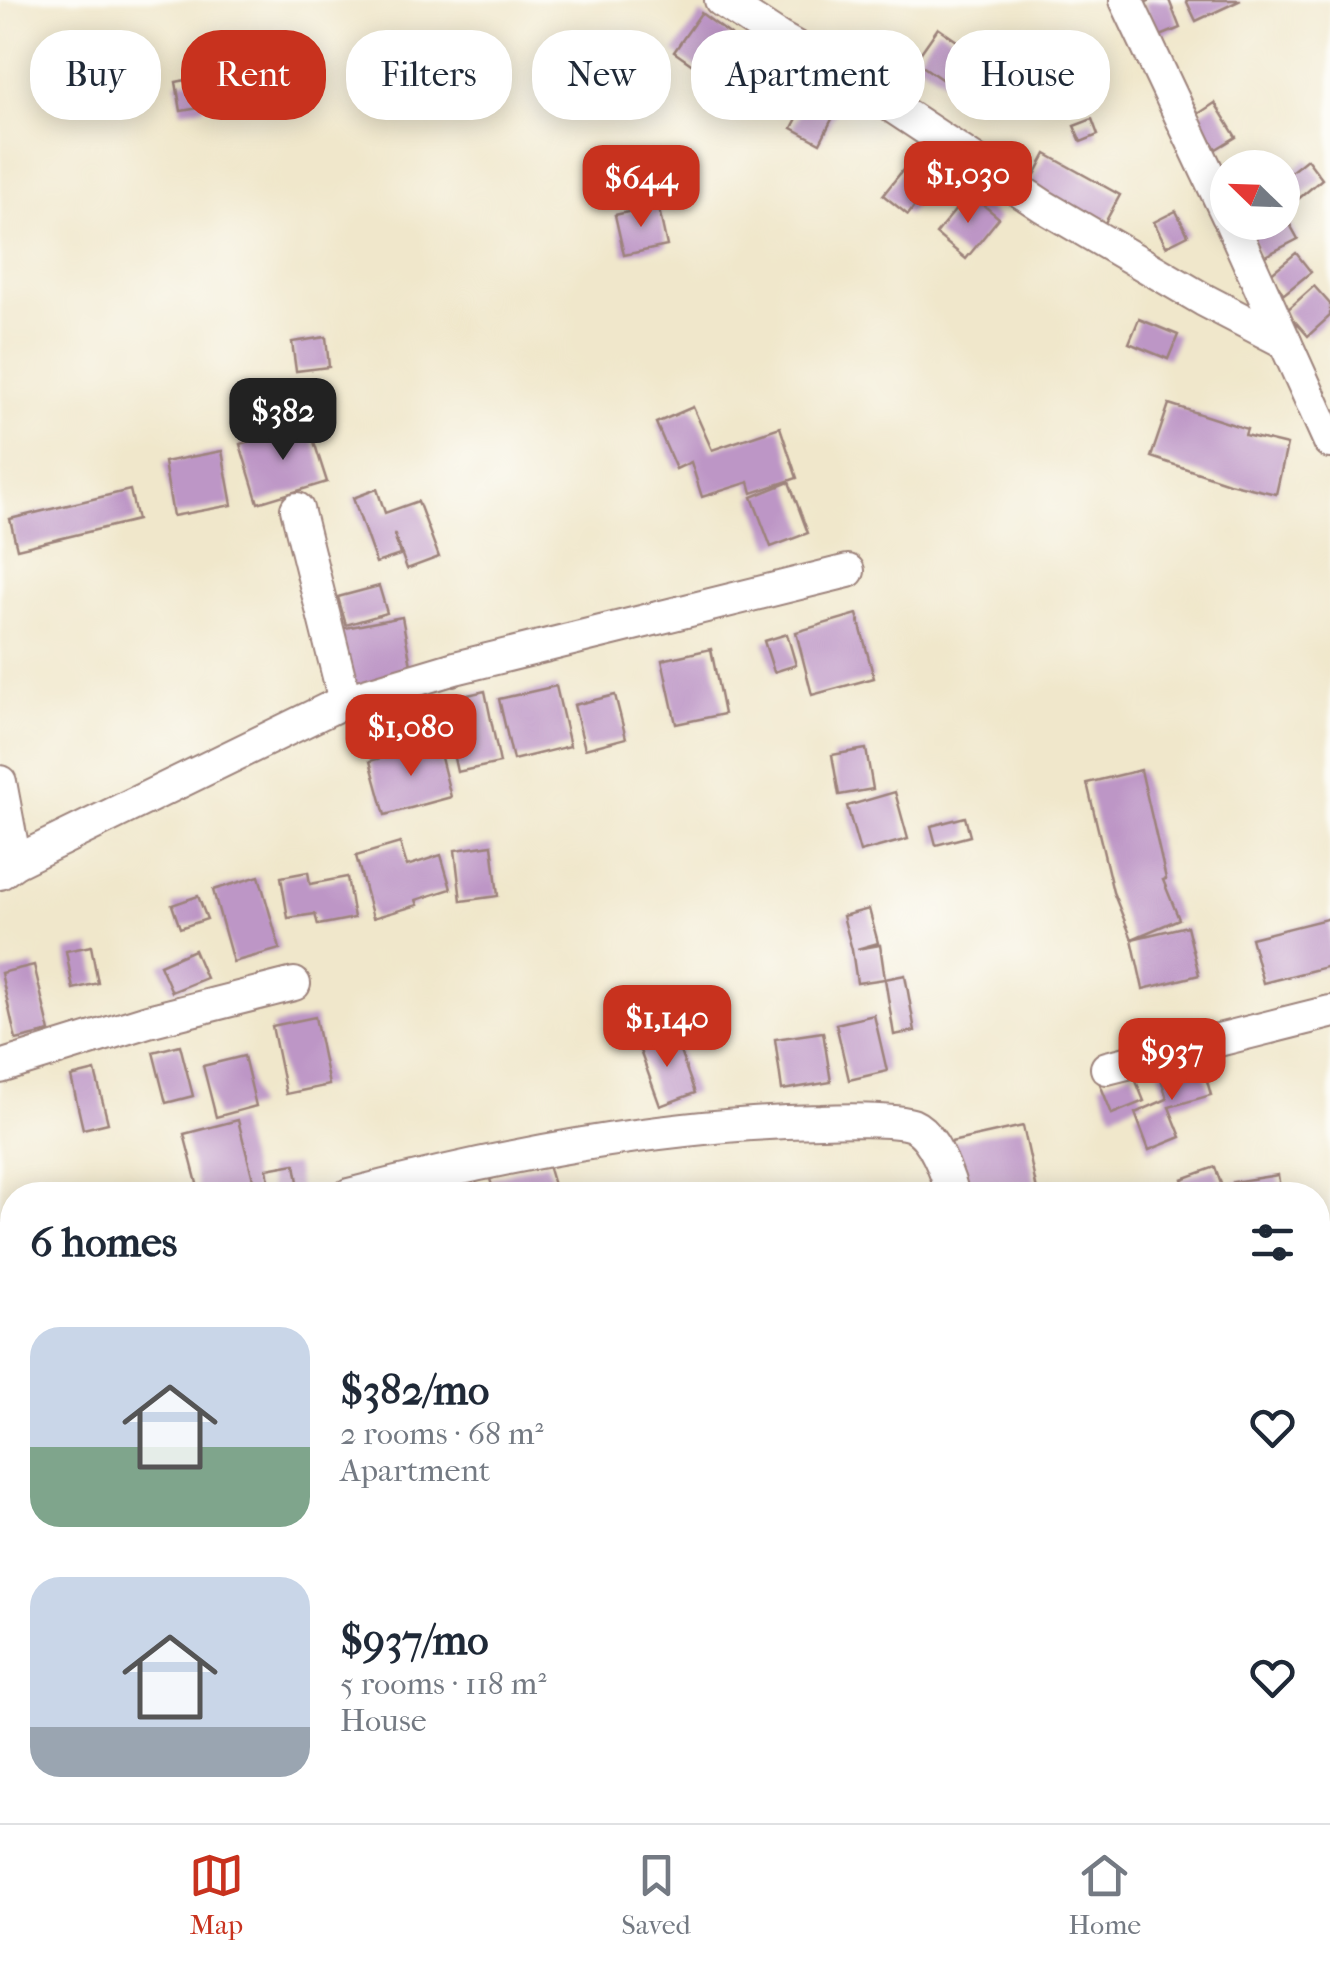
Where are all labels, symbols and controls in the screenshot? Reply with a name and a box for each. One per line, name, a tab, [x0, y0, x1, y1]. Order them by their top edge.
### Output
chip: Buy	[30, 30, 161, 120]
chip: Rent	[181, 30, 326, 120]
chip: Filters	[346, 30, 512, 120]
chip: New	[532, 30, 671, 120]
chip: Apartment	[691, 30, 925, 120]
chip: House	[945, 30, 1110, 120]
pin: $1,030	[887, 141, 1049, 226]
pin: $644	[582, 145, 700, 230]
north arrow	[1210, 150, 1300, 240]
map controls	[1210, 150, 1300, 240]
text: $1,030	[926, 155, 1010, 192]
text: $644	[605, 159, 677, 196]
pin: $382	[224, 378, 342, 463]
text: $382	[251, 392, 315, 429]
pin: $1,080	[330, 694, 492, 779]
text: $1,080	[367, 708, 455, 745]
pin: $1,140	[586, 985, 748, 1070]
text: $1,140	[625, 999, 709, 1036]
pin: $937	[1113, 1018, 1231, 1103]
text: $937	[1141, 1032, 1203, 1069]
icon: filters	[1245, 1215, 1300, 1270]
text: 6 homes	[30, 1218, 177, 1267]
text: $382/mo	[340, 1366, 489, 1415]
icon: home	[110, 1367, 230, 1487]
icon: heart	[1245, 1400, 1300, 1455]
text: 2 rooms · 68 m²	[340, 1415, 544, 1452]
text: Apartment	[340, 1452, 490, 1489]
text: $937/mo	[340, 1616, 488, 1665]
icon: home	[110, 1617, 230, 1737]
icon: heart	[1245, 1650, 1300, 1705]
text: 5 rooms · 118 m²	[340, 1665, 546, 1702]
text: House	[340, 1702, 427, 1739]
tab: Map	[189, 1848, 244, 1941]
tab: Saved	[621, 1848, 691, 1941]
tab: Home	[1068, 1848, 1141, 1941]

